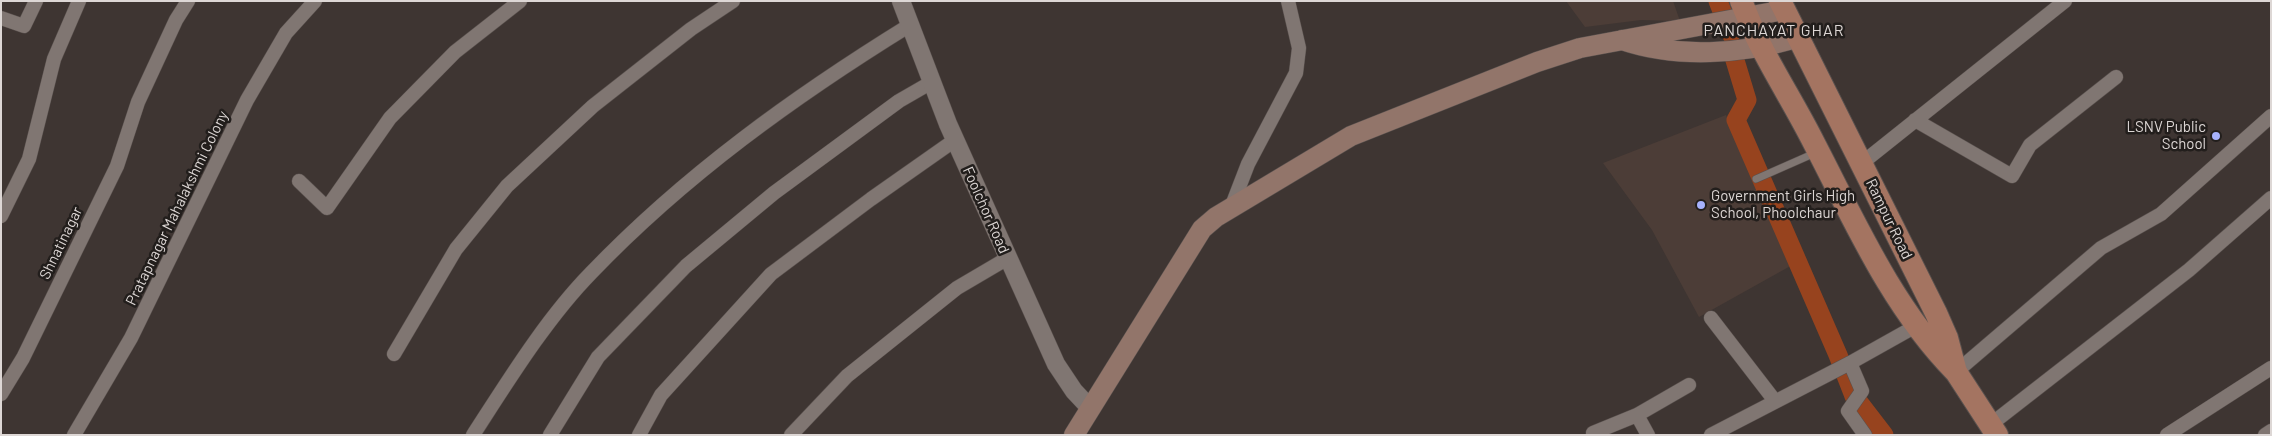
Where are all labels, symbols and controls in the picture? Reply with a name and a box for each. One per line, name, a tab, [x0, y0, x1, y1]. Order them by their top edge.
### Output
district label: PANCHAYAT GHAR	[1702, 21, 1846, 41]
street label: Pratapnagar Mahalakshmi Colony	[122, 108, 232, 308]
place label: LSNV Public School	[2127, 118, 2206, 153]
marker: LSNV Public School	[2210, 130, 2222, 142]
street label: Foolchor Road	[959, 164, 1013, 256]
street label: Rampur Road	[1862, 176, 1916, 262]
place label: Government Girls High School, Phoolchaur	[1711, 187, 1855, 222]
marker: Government Girls High School, Phoolchaur	[1695, 199, 1707, 211]
street label: Shnatinagar	[36, 204, 86, 282]

